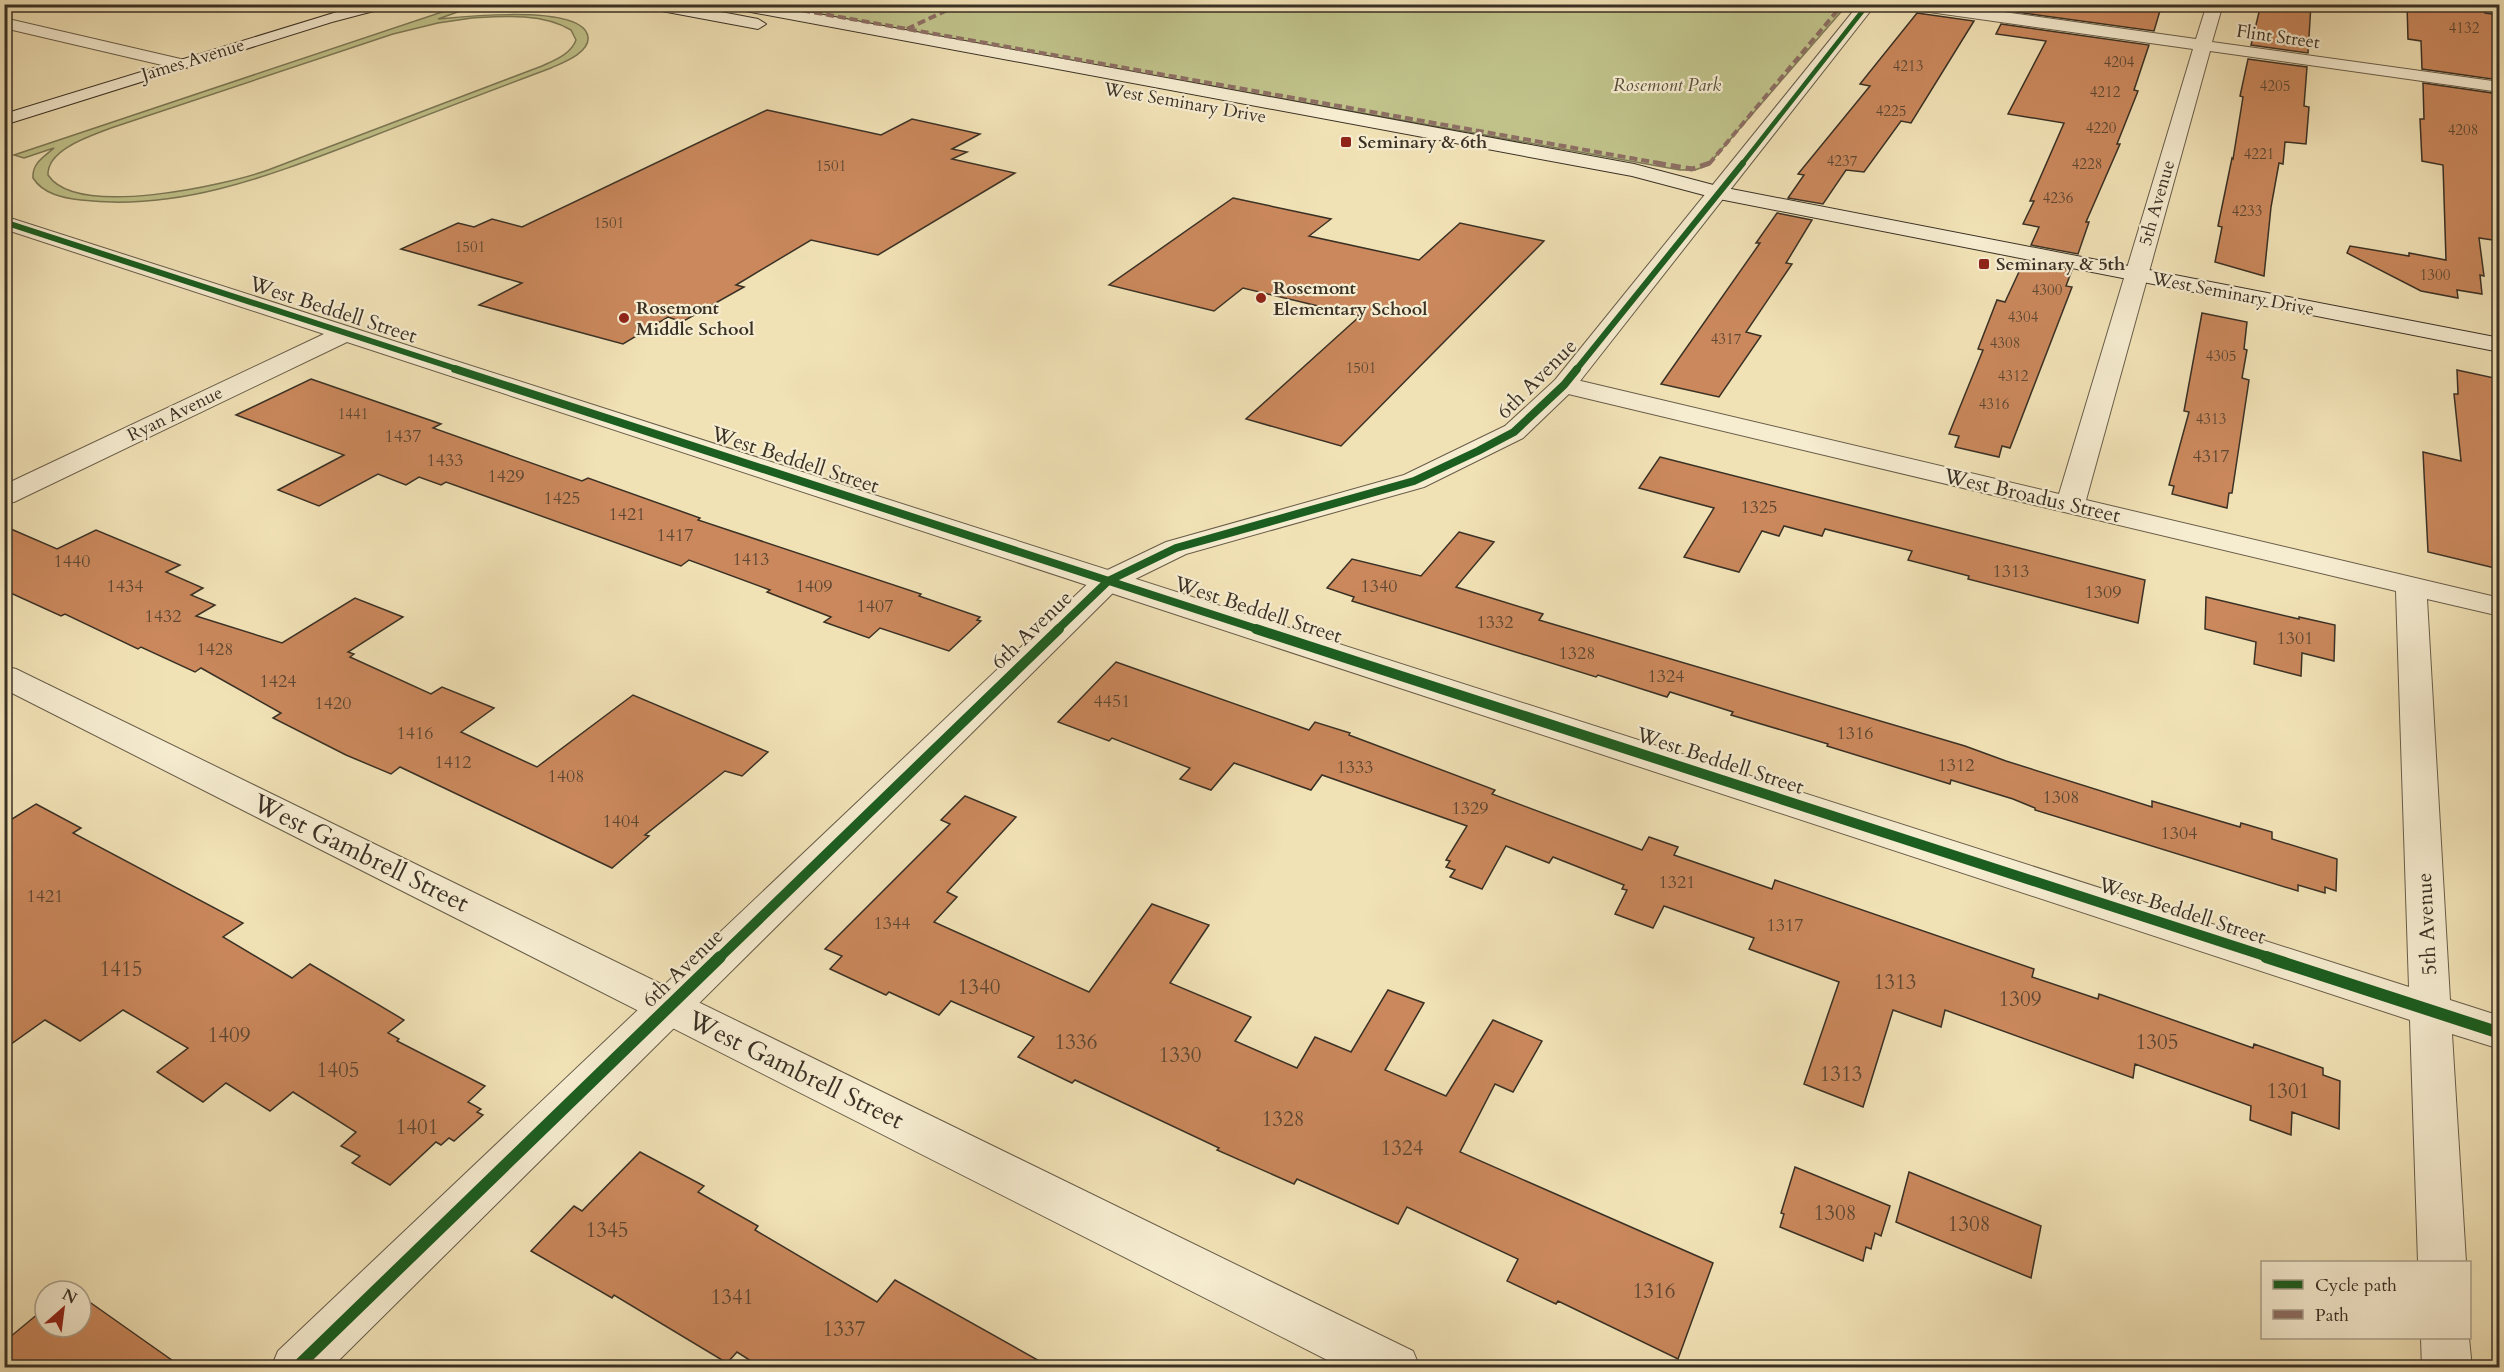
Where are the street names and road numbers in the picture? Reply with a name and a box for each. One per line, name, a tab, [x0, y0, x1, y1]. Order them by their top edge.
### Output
street label: Flint Street	[2235, 19, 2322, 55]
street label: James Avenue	[136, 32, 248, 88]
street label: West Seminary Drive	[1101, 76, 1268, 130]
street label: 5th Avenue	[2133, 157, 2181, 249]
street label: West Seminary Drive	[2149, 266, 2316, 322]
street label: West Beddell Street	[245, 269, 421, 351]
street label: 6th Avenue	[1490, 332, 1584, 426]
street label: Ryan Avenue	[123, 380, 227, 448]
street label: West Beddell Street	[707, 419, 883, 501]
street label: West Broadus Street	[1940, 461, 2123, 530]
street label: West Beddell Street	[1170, 569, 1346, 651]
street label: 6th Avenue	[985, 584, 1079, 676]
street label: West Beddell Street	[1632, 720, 1808, 802]
street label: West Gambrell Street	[246, 785, 475, 921]
street label: West Beddell Street	[2094, 870, 2270, 952]
street label: 5th Avenue	[2410, 872, 2444, 976]
street label: 6th Avenue	[636, 922, 730, 1014]
street label: West Gambrell Street	[681, 1002, 910, 1138]

